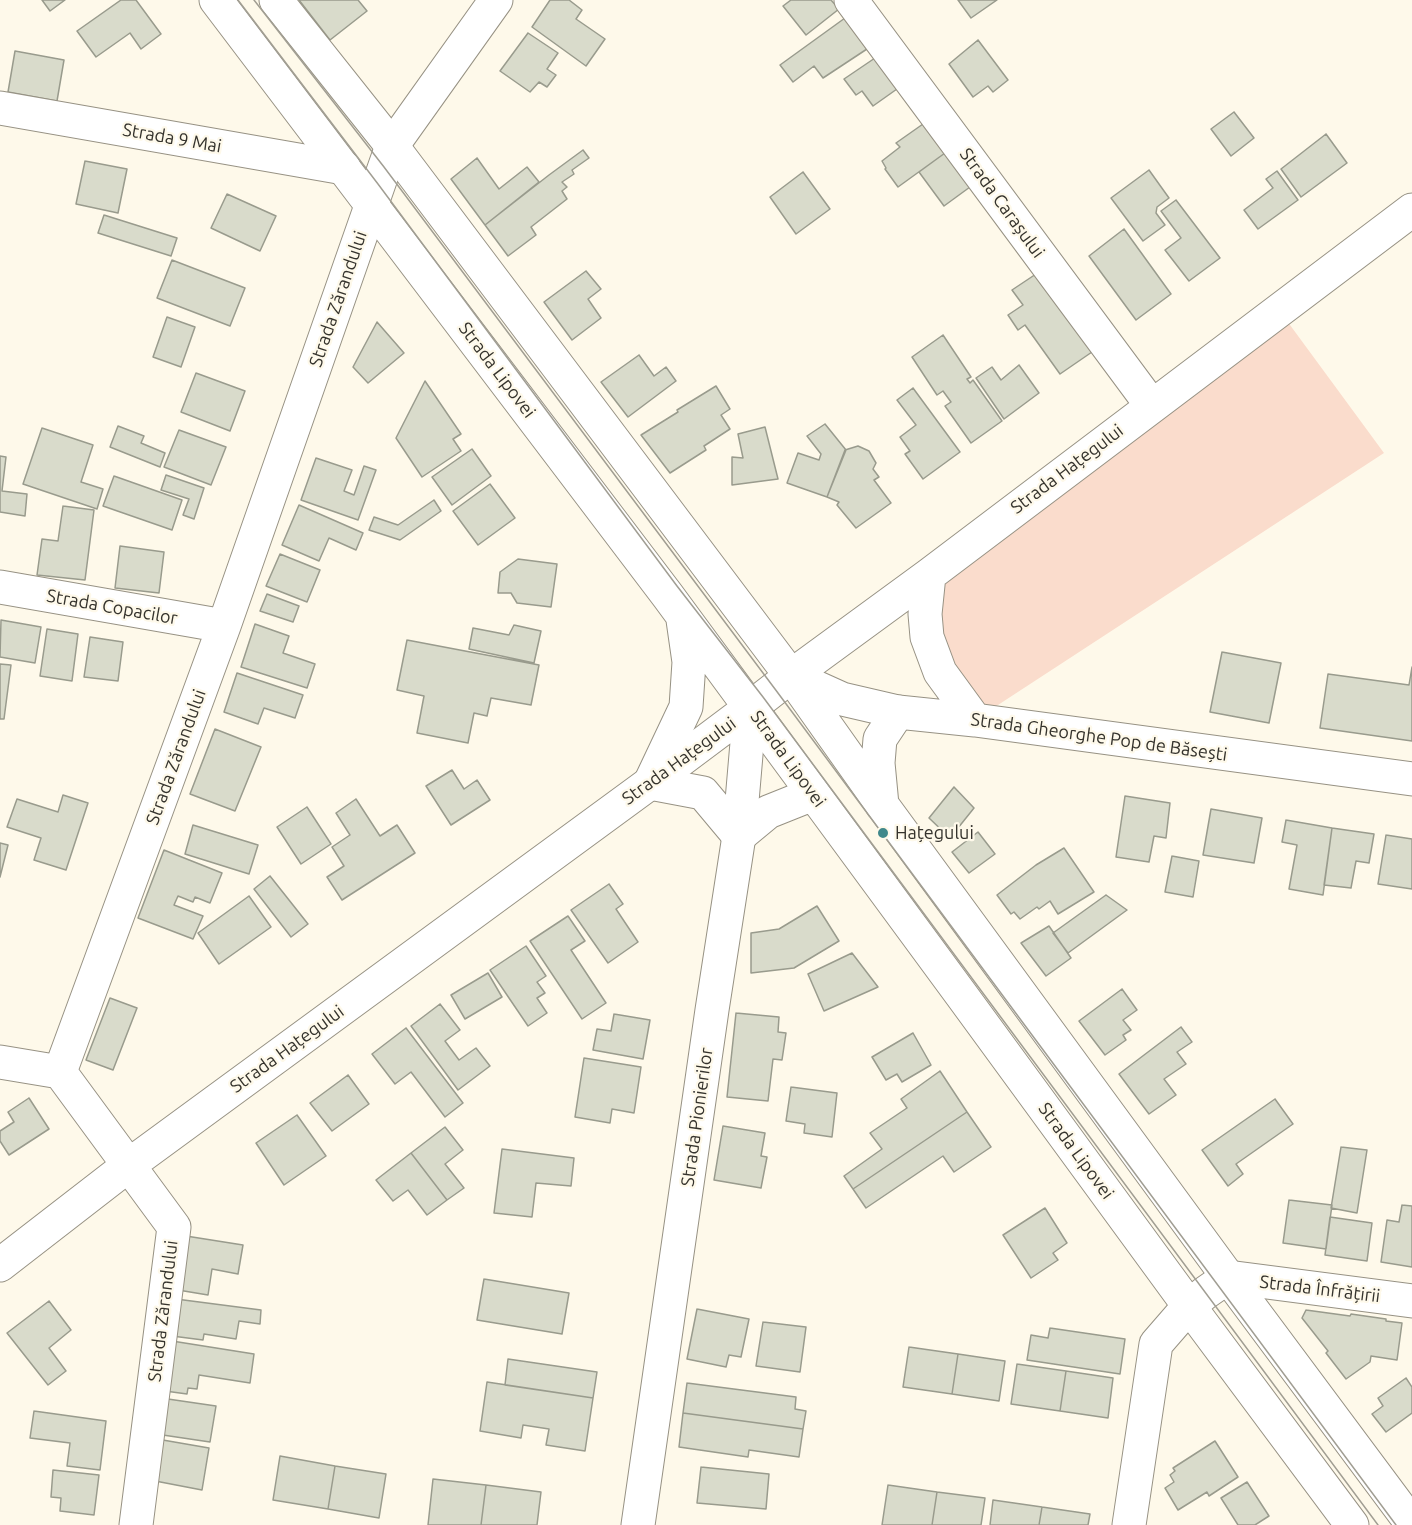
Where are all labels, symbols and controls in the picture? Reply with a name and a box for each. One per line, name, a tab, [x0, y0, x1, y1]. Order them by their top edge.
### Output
street label: Strada 9 Mai	[121, 119, 223, 157]
street label: Strada Carașului	[955, 144, 1049, 262]
street label: Strada Zărandului	[305, 228, 371, 370]
street label: Strada Lipovei	[454, 318, 540, 422]
street label: Strada Hațegului	[1006, 420, 1128, 518]
street label: Strada Copacilor	[45, 585, 179, 629]
street label: Strada Zărandului	[141, 686, 211, 828]
street label: Strada Lipovei	[746, 707, 830, 811]
street label: Strada Gheorghe Pop de Băsești	[969, 708, 1229, 766]
street label: Strada Hațegului	[618, 713, 740, 809]
place label: Hațegului	[895, 822, 974, 844]
marker: Hațegului	[876, 826, 890, 840]
street label: Strada Hațegului	[226, 1001, 348, 1097]
street label: Strada Pionierilor	[677, 1046, 717, 1188]
street label: Strada Lipovei	[1034, 1099, 1118, 1203]
street label: Strada Zărandului	[144, 1239, 182, 1383]
street label: Strada Înfrățirii	[1258, 1271, 1382, 1307]

